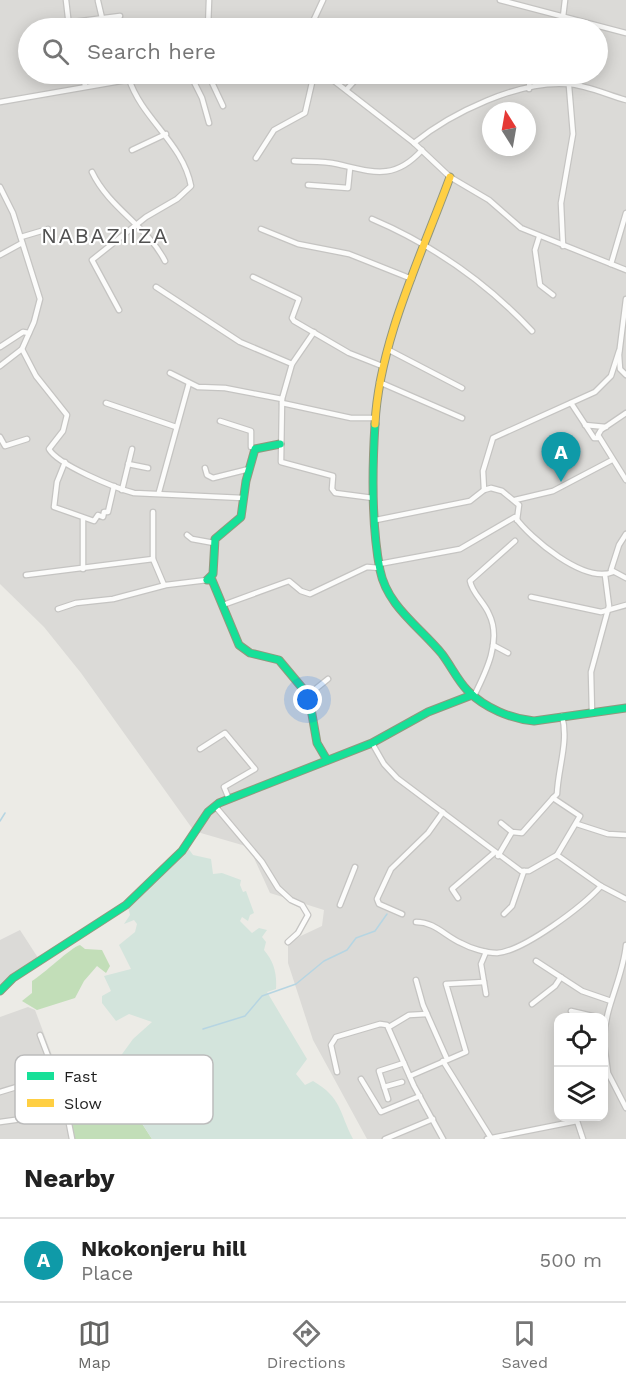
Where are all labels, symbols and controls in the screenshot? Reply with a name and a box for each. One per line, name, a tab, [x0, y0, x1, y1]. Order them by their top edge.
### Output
search box	[18, 18, 608, 84]
icon: search	[39, 35, 72, 68]
text: Search here	[87, 39, 216, 64]
north arrow	[482, 102, 536, 156]
district label: NABAZIIZA	[41, 223, 169, 248]
pin: A	[542, 432, 580, 482]
your location	[293, 685, 322, 714]
map controls	[554, 1013, 608, 1121]
button: locate	[554, 1013, 608, 1067]
legend	[15, 1055, 213, 1124]
text: Fast	[64, 1067, 97, 1086]
button: layers	[554, 1067, 608, 1121]
text: Slow	[64, 1094, 102, 1113]
text: Nearby	[24, 1163, 115, 1193]
text: Nkokonjeru hill	[81, 1236, 246, 1261]
text: A	[37, 1248, 50, 1272]
text: 500 m	[540, 1248, 602, 1272]
text: Place	[81, 1261, 133, 1285]
tab: Map	[78, 1317, 111, 1372]
tab: Directions	[267, 1317, 346, 1372]
tab: Saved	[502, 1317, 548, 1372]

